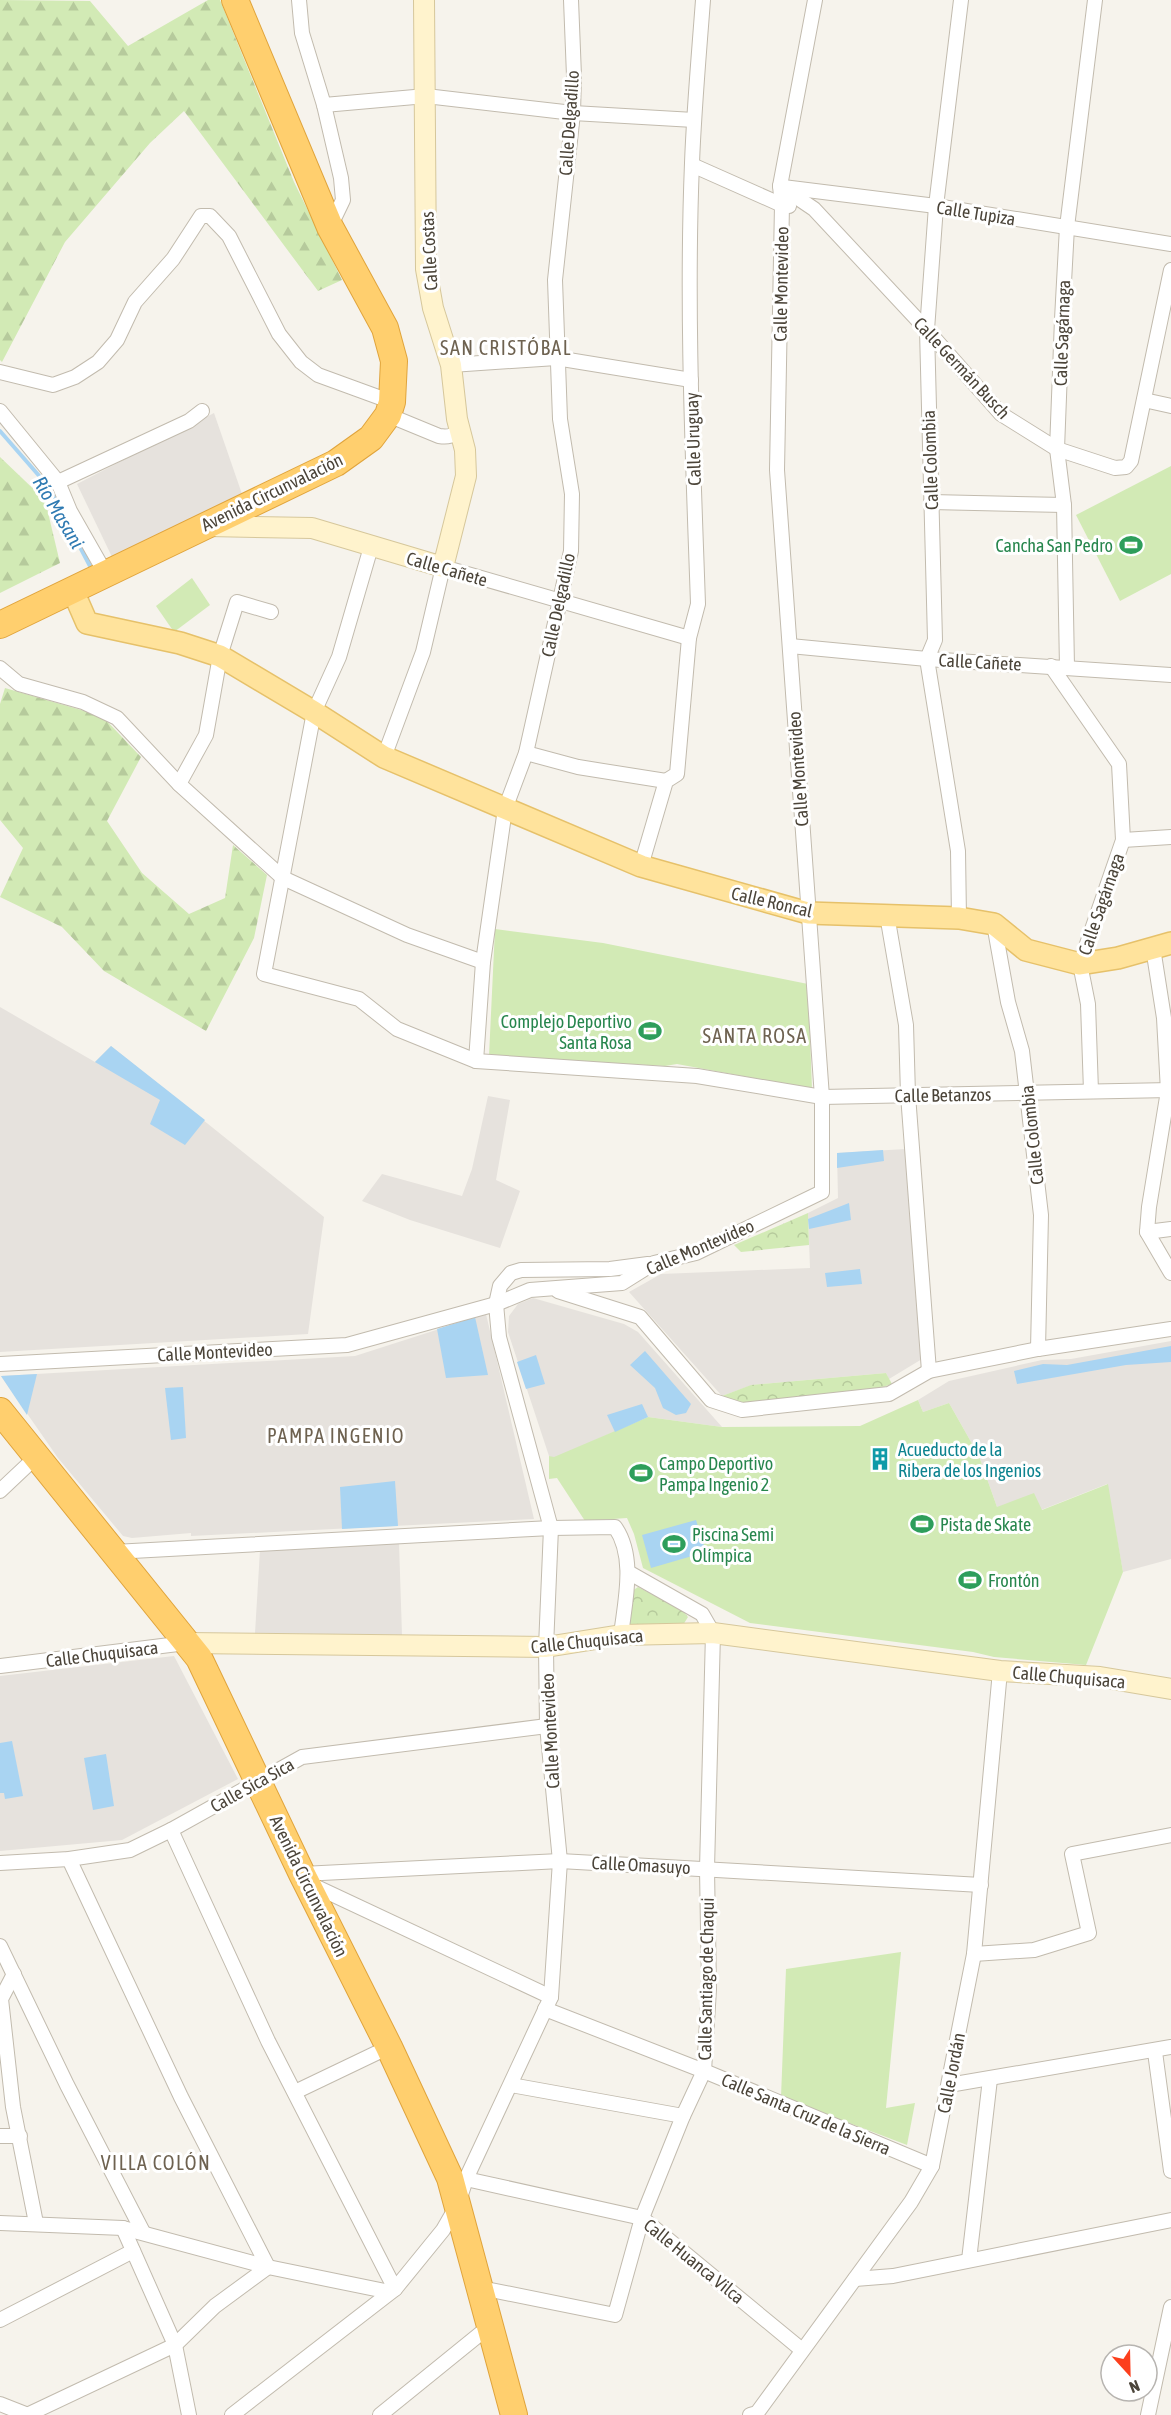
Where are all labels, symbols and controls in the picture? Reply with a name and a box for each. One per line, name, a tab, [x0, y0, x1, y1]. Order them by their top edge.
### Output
street label: Calle Delgadillo	[555, 70, 583, 176]
street label: Calle Tupiza	[935, 196, 1017, 230]
street label: Calle Costas	[416, 211, 442, 291]
street label: Calle Montevideo	[769, 226, 793, 342]
street label: Calle Sagárnaga	[1050, 280, 1074, 386]
street label: Calle Germán Busch	[910, 313, 1014, 423]
district label: SAN CRISTÓBAL	[440, 336, 572, 359]
street label: Calle Uruguay	[681, 392, 705, 486]
street label: Calle Colombia	[918, 410, 942, 510]
street label: Avenida Circunvalación	[198, 449, 346, 535]
water label: Río Masani	[29, 472, 90, 553]
sports icon: Cancha San Pedro	[1118, 532, 1144, 558]
place label: Cancha San Pedro	[995, 535, 1113, 556]
street label: Calle Cañete	[404, 547, 490, 591]
street label: Calle Delgadillo	[537, 551, 579, 659]
street label: Calle Cañete	[938, 649, 1022, 675]
street label: Calle Montevideo	[784, 711, 812, 827]
street label: Calle Sagárnaga	[1074, 850, 1128, 958]
street label: Calle Roncal	[729, 882, 815, 922]
place label: Complejo Deportivo Santa Rosa	[501, 1011, 632, 1053]
sports icon: Complejo Deportivo Santa Rosa	[637, 1018, 663, 1044]
district label: SANTA ROSA	[702, 1024, 808, 1047]
street label: Calle Betanzos	[895, 1084, 991, 1106]
street label: Calle Colombia	[1016, 1084, 1048, 1186]
street label: Calle Montevideo	[643, 1215, 757, 1279]
street label: Calle Montevideo	[157, 1338, 273, 1366]
district label: PAMPA INGENIO	[267, 1424, 405, 1447]
place label: Acueducto de la Ribera de los Ingenios	[898, 1439, 1041, 1481]
building icon: Acueducto de la Ribera de los Ingenios	[867, 1446, 893, 1472]
place label: Campo Deportivo Pampa Ingenio 2	[659, 1453, 773, 1495]
sports icon: Campo Deportivo Pampa Ingenio 2	[628, 1460, 654, 1486]
sports icon: Pista de Skate	[909, 1511, 935, 1537]
place label: Pista de Skate	[940, 1514, 1031, 1535]
place label: Piscina Semi Olímpica	[692, 1524, 774, 1566]
sports icon: Piscina Semi Olímpica	[661, 1531, 687, 1557]
sports icon: Frontón	[957, 1567, 983, 1593]
place label: Frontón	[988, 1570, 1040, 1591]
street label: Calle Chuquisaca	[530, 1625, 644, 1657]
street label: Calle Chuquisaca	[45, 1637, 159, 1671]
street label: Calle Chuquisaca	[1012, 1662, 1126, 1692]
street label: Calle Montevideo	[536, 1673, 564, 1789]
street label: Calle Sica Sica	[206, 1753, 298, 1817]
street label: Avenida Circunvalación	[266, 1812, 352, 1960]
street label: Calle Omasuyo	[591, 1852, 691, 1878]
street label: Calle Santiago de Chaqui	[694, 1897, 718, 2061]
street label: Calle Jordán	[933, 2031, 969, 2115]
street label: Calle Santa Cruz de la Sierra	[718, 2069, 894, 2159]
district label: VILLA COLÓN	[101, 2151, 211, 2174]
street label: Calle Huanca Vilca	[640, 2214, 748, 2308]
north arrow	[1099, 2343, 1159, 2403]
text: N	[1127, 2377, 1142, 2397]

